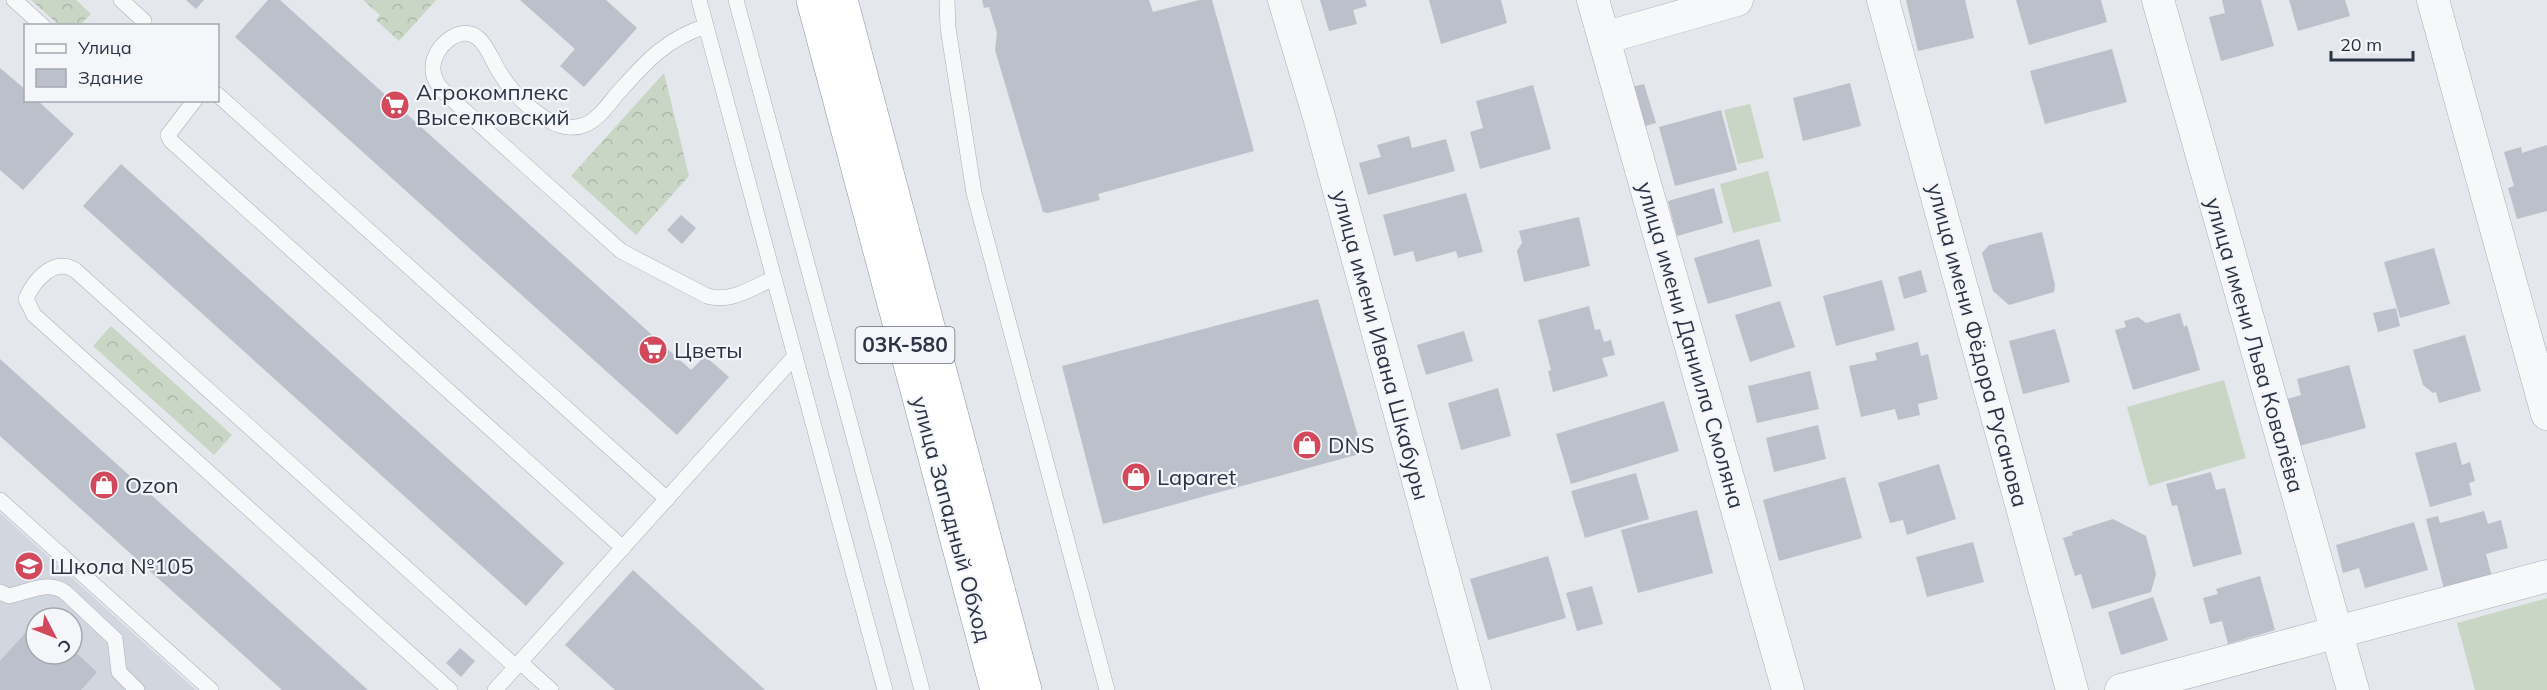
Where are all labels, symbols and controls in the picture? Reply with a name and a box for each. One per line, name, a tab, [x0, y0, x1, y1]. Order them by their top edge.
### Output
legend	[24, 24, 219, 102]
scale bar	[2331, 24, 2414, 62]
text: 20 m	[2340, 33, 2382, 56]
text: Улица	[77, 36, 132, 59]
text: Здание	[78, 66, 143, 89]
place label: Агрокомплекс Выселковский	[416, 78, 570, 131]
supermarket icon: Агрокомплекс Выселковский	[379, 89, 411, 121]
street label: улица имени Даниила Смоляна	[1631, 179, 1751, 511]
street label: улица имени Фёдора Русанова	[1921, 180, 2035, 510]
street label: улица имени Ивана Шкабуры	[1326, 187, 1436, 503]
street label: улица имени Льва Ковалёва	[2199, 194, 2311, 496]
road number: 03К-580	[856, 327, 954, 363]
supermarket icon: Цветы	[637, 334, 669, 366]
place label: Цветы	[674, 336, 743, 364]
street label: улица Западный Обход	[906, 393, 998, 645]
shop icon: DNS	[1291, 429, 1323, 461]
place label: DNS	[1328, 431, 1375, 459]
shop icon: Laparet	[1120, 461, 1152, 493]
place label: Laparet	[1157, 463, 1236, 491]
shop icon: Ozon	[88, 469, 120, 501]
place label: Ozon	[125, 471, 179, 499]
school or university icon: Школа №105	[13, 550, 45, 582]
place label: Школа №105	[50, 552, 194, 580]
north arrow	[24, 606, 84, 666]
text: С	[54, 635, 76, 657]

